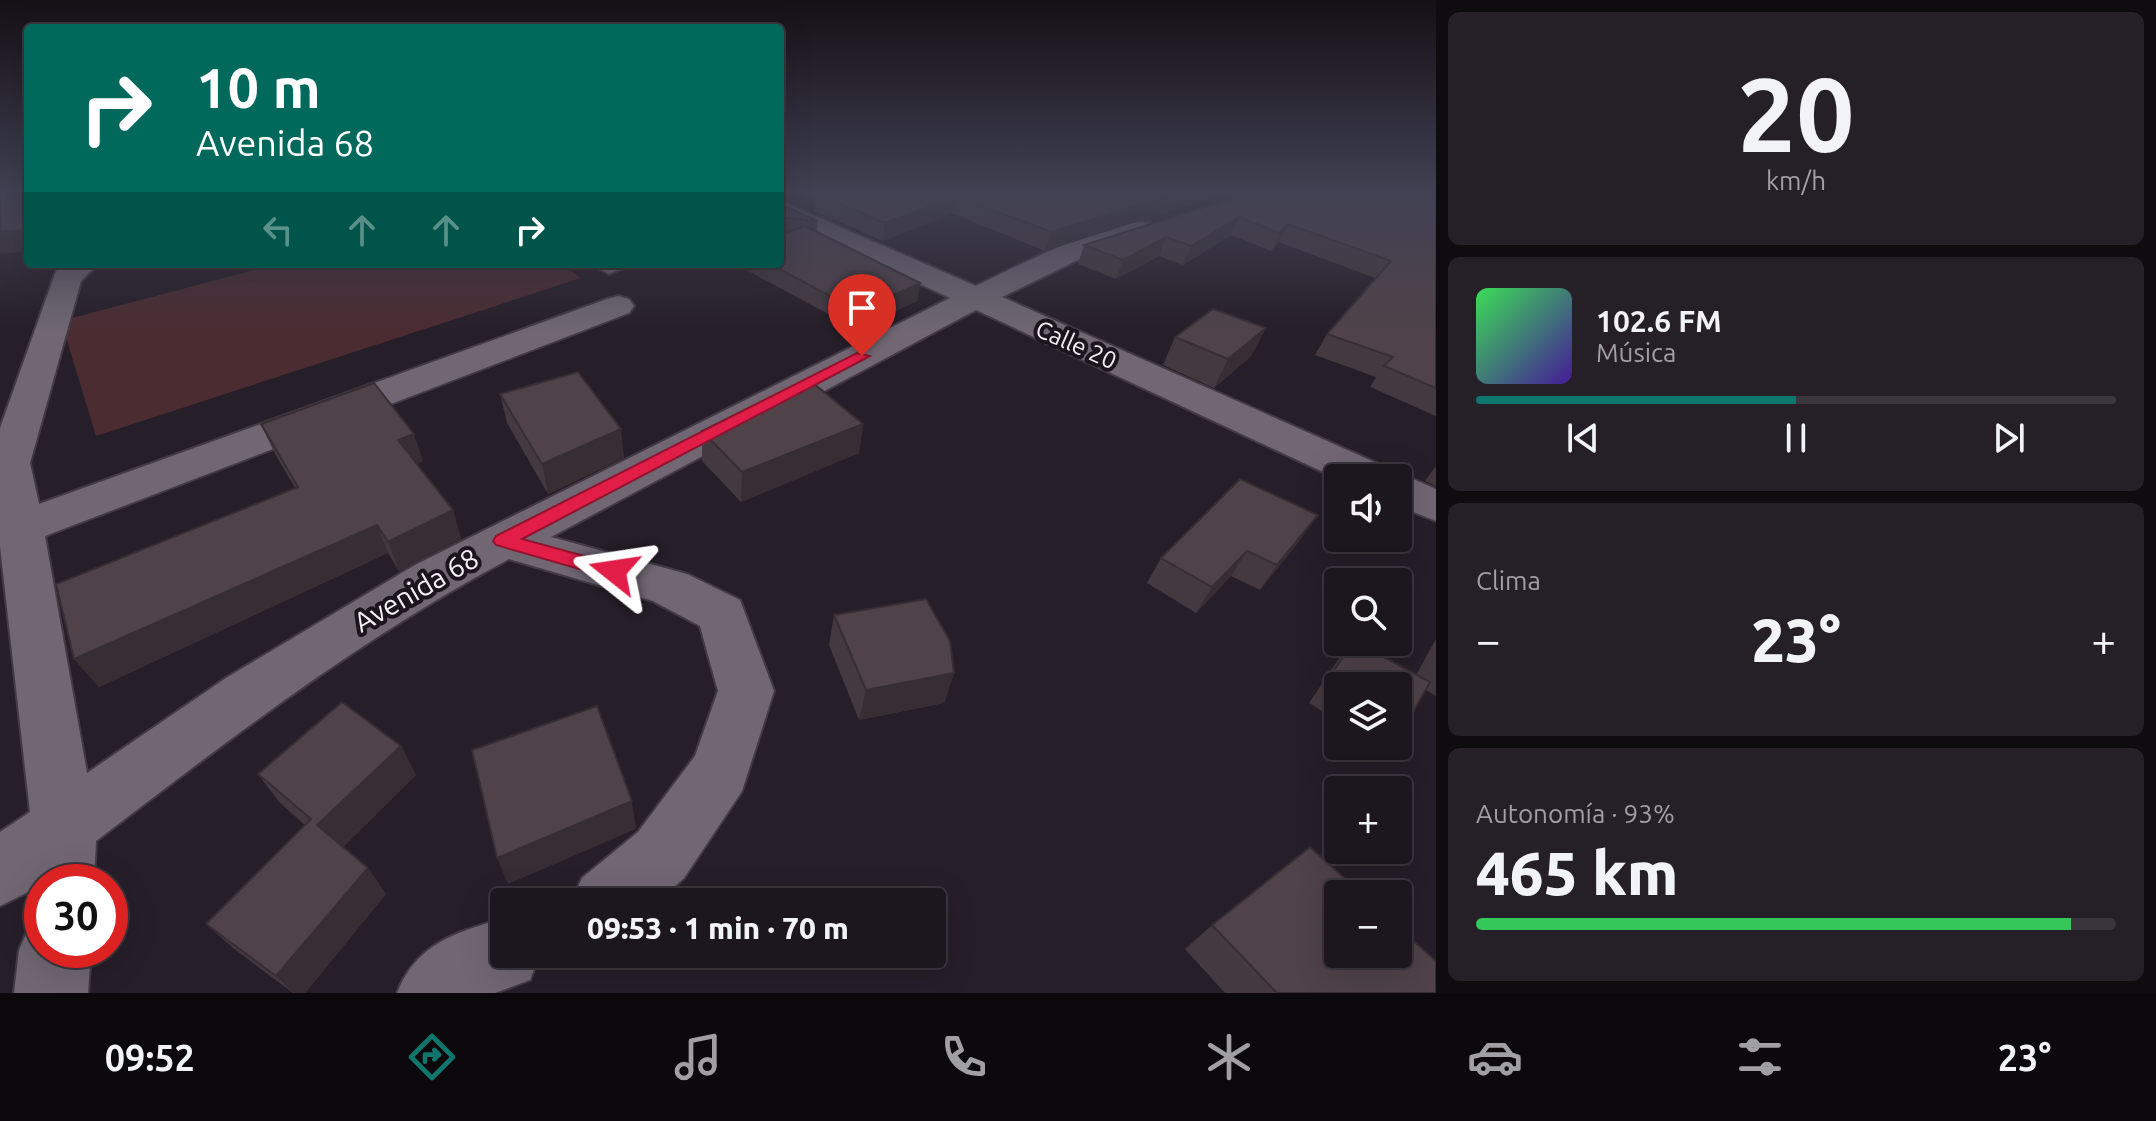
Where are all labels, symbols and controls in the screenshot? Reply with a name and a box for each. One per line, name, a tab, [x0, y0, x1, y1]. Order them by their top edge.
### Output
text: 20	[1737, 55, 1855, 172]
icon: right	[64, 56, 168, 160]
text: 10 m	[196, 56, 321, 119]
text: Avenida 68	[196, 122, 374, 163]
text: km/h	[1766, 166, 1826, 195]
icon: left	[256, 208, 300, 252]
icon: ahead	[340, 208, 384, 252]
icon: ahead	[424, 208, 468, 252]
icon: right	[508, 208, 552, 252]
pin	[828, 274, 896, 356]
icon: arrive	[840, 286, 884, 330]
text: 102.6 FM	[1596, 304, 1722, 338]
street label: Calle 20	[1032, 315, 1121, 374]
text: Música	[1596, 338, 1676, 367]
icon: previous	[1561, 416, 1605, 460]
icon: pause	[1774, 416, 1818, 460]
icon: next	[1987, 416, 2031, 460]
map controls	[1324, 464, 1412, 968]
button: sound	[1324, 464, 1412, 552]
position arrow	[572, 529, 656, 613]
street label: Avenida 68	[348, 542, 483, 638]
text: Clima	[1476, 566, 1541, 595]
button: search	[1324, 568, 1412, 656]
text: 23°	[1751, 606, 1841, 673]
text: −	[1476, 615, 1501, 664]
text: +	[2091, 615, 2116, 664]
button: layers	[1324, 672, 1412, 760]
button: +	[1324, 776, 1412, 864]
text: Autonomía · 93%	[1476, 799, 1675, 828]
text: 465 km	[1476, 839, 1678, 906]
speed limit sign: 30	[24, 864, 128, 968]
button: −	[1324, 880, 1412, 968]
text: 09:53 · 1 min · 70 m	[587, 911, 849, 945]
icon: directions	[404, 1029, 460, 1085]
icon: music	[670, 1029, 726, 1085]
icon: phone	[936, 1029, 992, 1085]
icon: climate	[1201, 1029, 1257, 1085]
icon: car	[1467, 1029, 1523, 1085]
icon: filters	[1732, 1029, 1788, 1085]
text: 09:52	[105, 1037, 195, 1078]
text: 23°	[1998, 1037, 2051, 1078]

